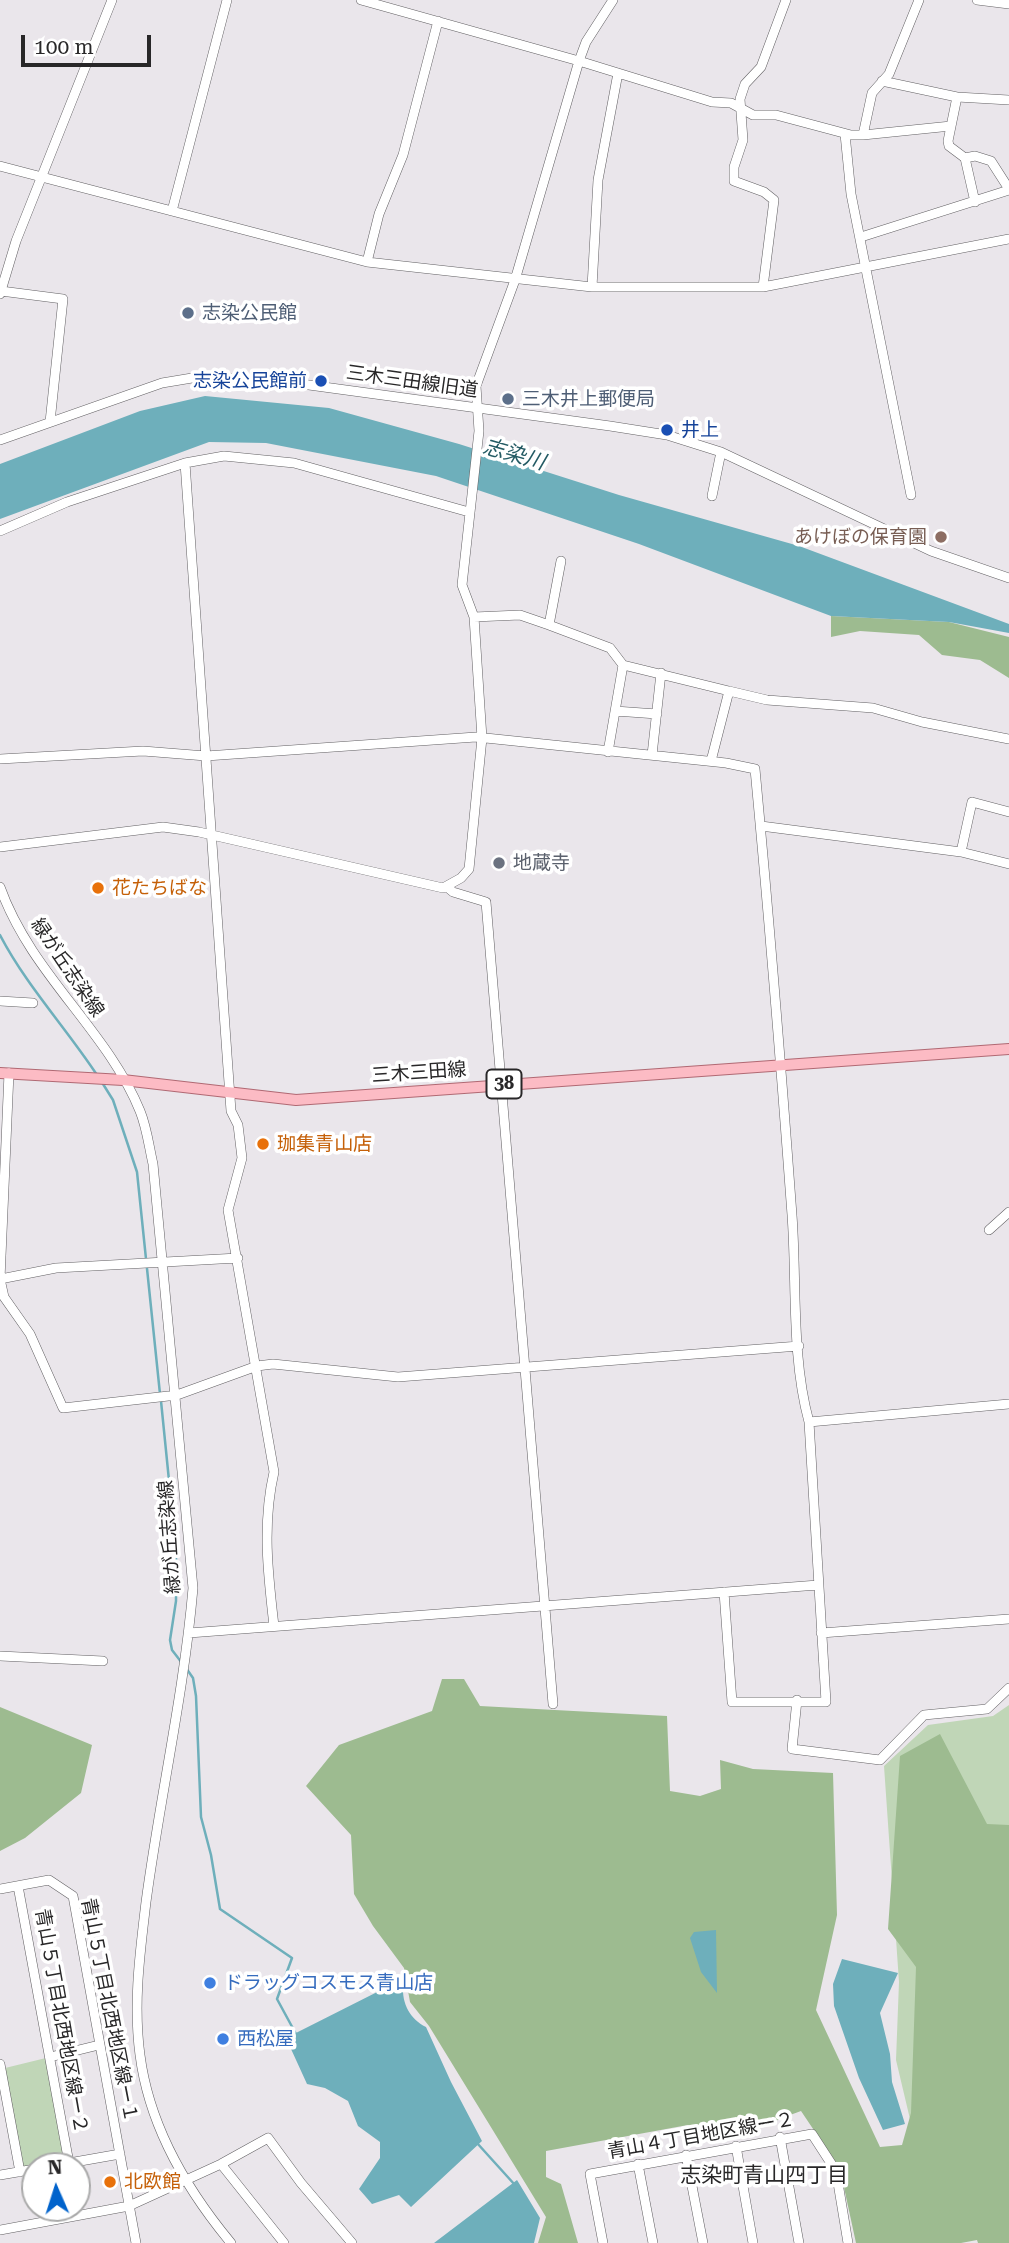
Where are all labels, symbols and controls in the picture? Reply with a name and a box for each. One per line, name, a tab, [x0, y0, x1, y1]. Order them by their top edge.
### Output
scale bar	[24, 21, 154, 65]
text: 100 m	[34, 35, 94, 59]
place label: 志染公民館	[202, 302, 297, 324]
marker: 志染公民館	[180, 305, 196, 321]
street label: 三木三田線旧道	[345, 361, 479, 403]
place label: 志染公民館前	[193, 370, 307, 392]
marker: 志染公民館前	[313, 373, 329, 389]
place label: 三木井上郵便局	[522, 388, 655, 410]
marker: 三木井上郵便局	[500, 391, 516, 407]
place label: 井上	[681, 419, 719, 441]
marker: 井上	[659, 422, 675, 438]
water label: 志染川	[480, 434, 548, 476]
place label: あけぼの保育園	[794, 526, 927, 548]
marker: あけぼの保育園	[933, 529, 949, 545]
place label: 地蔵寺	[513, 852, 570, 874]
marker: 地蔵寺	[491, 855, 507, 871]
place label: 花たちばな	[112, 877, 207, 899]
marker: 花たちばな	[90, 880, 106, 896]
street label: 緑が丘志染線	[26, 914, 108, 1022]
street label: 三木三田線	[371, 1058, 467, 1088]
road number: 38	[486, 1070, 522, 1098]
place label: 珈集青山店	[277, 1133, 372, 1155]
marker: 珈集青山店	[255, 1136, 271, 1152]
street label: 緑が丘志染線	[155, 1479, 185, 1595]
street label: 青山５丁目北西地区線ー１	[76, 1896, 142, 2124]
street label: 青山５丁目北西地区線ー２	[30, 1907, 92, 2135]
place label: ドラッグコスモス青山店	[224, 1972, 433, 1994]
marker: ドラッグコスモス青山店	[202, 1975, 218, 1991]
place label: 西松屋	[237, 2028, 294, 2050]
marker: 西松屋	[215, 2031, 231, 2047]
street label: 青山４丁目地区線ー２	[605, 2108, 797, 2164]
north arrow	[21, 2152, 91, 2222]
text: N	[47, 2156, 63, 2179]
district label: 志染町青山四丁目	[680, 2163, 848, 2189]
place label: 北欧館	[124, 2171, 181, 2193]
marker: 北欧館	[102, 2174, 118, 2190]

